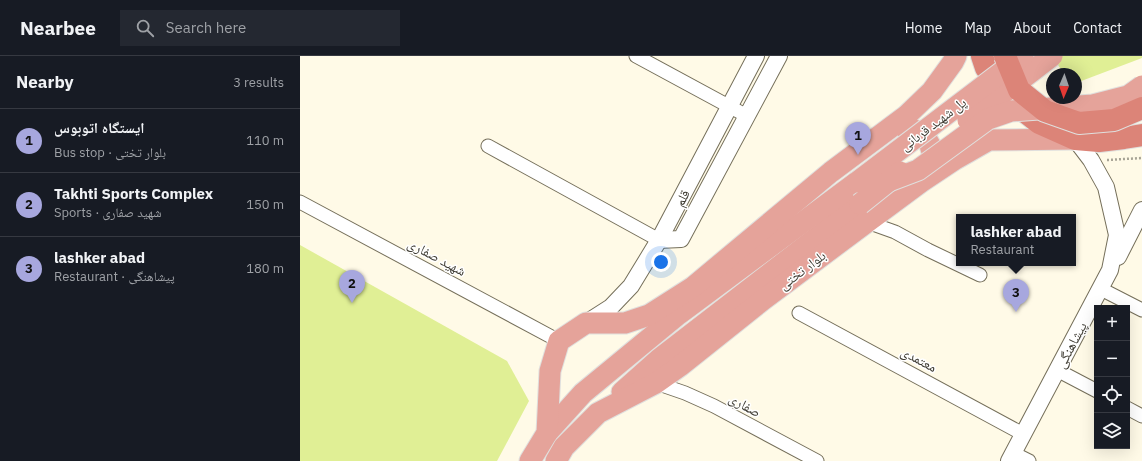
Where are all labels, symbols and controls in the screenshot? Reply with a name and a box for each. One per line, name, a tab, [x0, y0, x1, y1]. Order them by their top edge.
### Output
search box	[120, 10, 400, 46]
text: Nearbee	[20, 16, 96, 40]
icon: search	[134, 17, 156, 39]
text: Search here	[166, 18, 246, 37]
text: Home	[905, 19, 942, 37]
text: Map	[964, 19, 991, 37]
text: About	[1013, 19, 1051, 37]
text: Contact	[1073, 19, 1122, 37]
north arrow	[1046, 68, 1082, 104]
text: Nearby	[16, 71, 74, 93]
text: 3 results	[233, 74, 284, 91]
street label: پل شهید قربانی	[896, 93, 970, 155]
text: ايستگاه اتوبوس	[54, 118, 145, 137]
pin: 1	[845, 122, 871, 155]
text: 1	[25, 132, 33, 149]
text: 110 m	[246, 132, 284, 149]
text: Bus stop · بلوار تختی	[54, 144, 166, 161]
text: Takhti Sports Complex	[54, 184, 213, 203]
street label: قلم	[670, 186, 695, 210]
text: 2	[25, 196, 33, 213]
text: 150 m	[246, 196, 284, 213]
text: Sports · شهید صفاری	[54, 204, 161, 221]
popup	[956, 214, 1076, 266]
text: lashker abad	[970, 222, 1062, 241]
street label: شهید صفاری	[405, 234, 469, 280]
text: Restaurant	[970, 241, 1034, 258]
street label: بلوار تختی	[775, 246, 829, 294]
text: lashker abad	[54, 248, 145, 267]
your location	[651, 252, 671, 272]
text: 3	[25, 260, 33, 277]
text: 180 m	[246, 260, 284, 277]
text: Restaurant · پیشاهنگی	[54, 268, 175, 285]
pin: 2	[339, 270, 365, 303]
pin: 3	[1003, 279, 1029, 312]
map controls	[1094, 305, 1130, 449]
button: +	[1094, 305, 1130, 341]
street label: پیشاهنگی	[1051, 319, 1091, 371]
button: −	[1094, 341, 1130, 377]
street label: معتمدی	[898, 342, 940, 376]
button: locate	[1094, 377, 1130, 413]
street label: صفاری	[726, 389, 764, 421]
button: layers	[1094, 413, 1130, 449]

